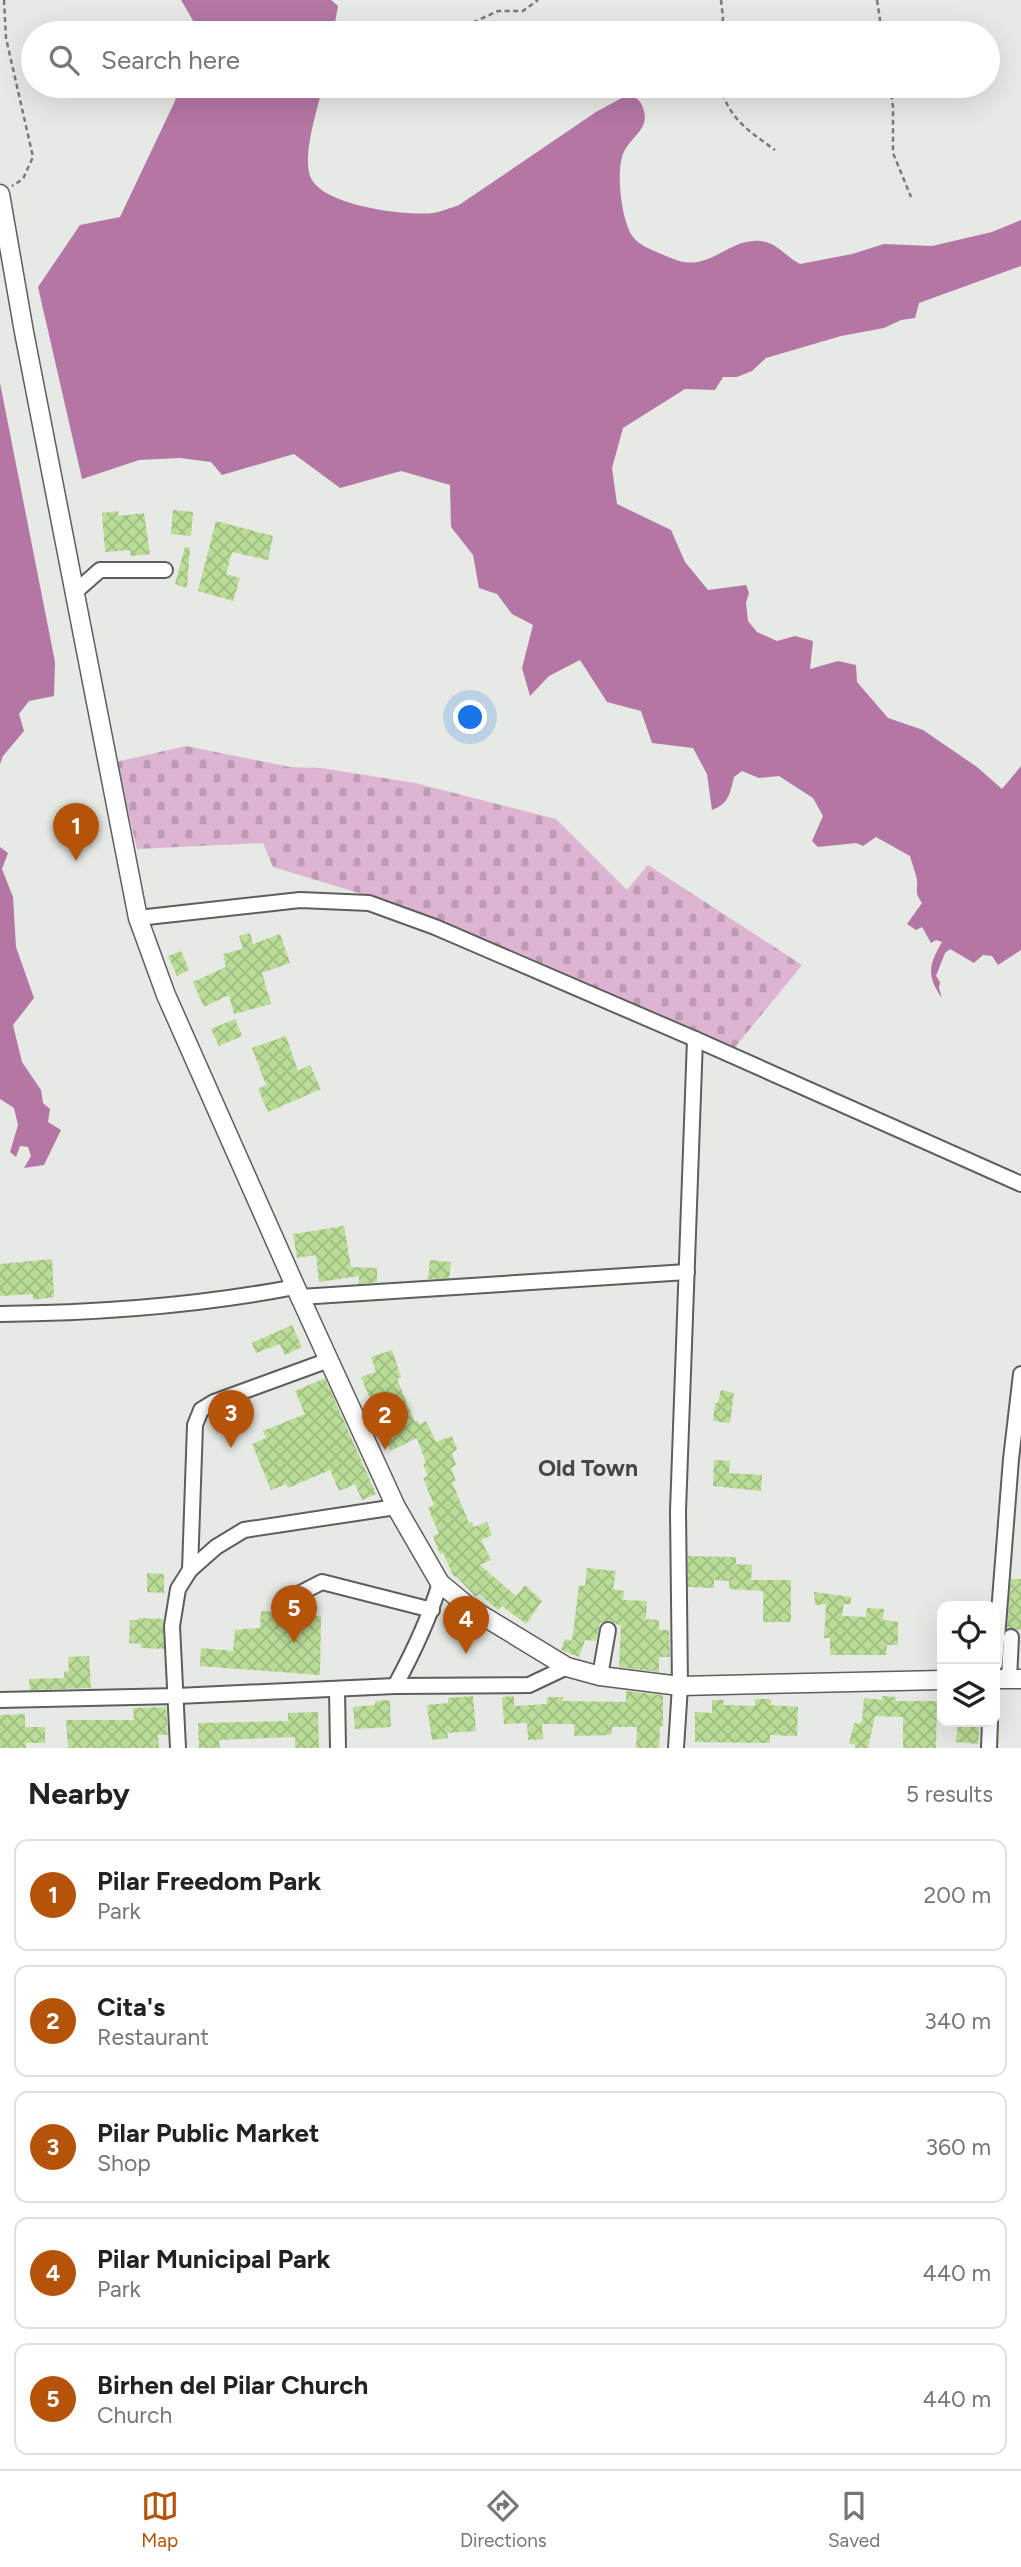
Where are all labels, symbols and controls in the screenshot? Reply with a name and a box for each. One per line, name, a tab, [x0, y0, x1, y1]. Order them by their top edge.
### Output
search box	[21, 21, 1000, 98]
icon: search	[45, 41, 83, 79]
text: Search here	[101, 44, 240, 76]
your location	[453, 700, 487, 734]
pin: 1	[53, 803, 99, 861]
pin: 3	[208, 1390, 254, 1448]
pin: 2	[362, 1392, 408, 1450]
district label: Old Town	[538, 1454, 638, 1482]
pin: 5	[271, 1585, 317, 1643]
pin: 4	[443, 1596, 489, 1654]
map controls	[937, 1601, 1000, 1727]
button: locate	[937, 1601, 1000, 1664]
button: layers	[937, 1664, 1000, 1727]
text: Nearby	[28, 1775, 130, 1812]
text: 5 results	[906, 1780, 993, 1808]
text: Pilar Freedom Park	[97, 1865, 321, 1897]
text: 1	[48, 1881, 58, 1909]
text: 200 m	[923, 1881, 991, 1909]
text: Park	[97, 1897, 141, 1925]
text: Cita's	[97, 1991, 165, 2023]
text: 2	[46, 2007, 60, 2035]
text: 340 m	[924, 2007, 991, 2035]
text: Restaurant	[97, 2023, 209, 2051]
text: Pilar Public Market	[97, 2117, 319, 2149]
text: 3	[47, 2133, 59, 2161]
text: 360 m	[925, 2133, 991, 2161]
text: Shop	[97, 2149, 151, 2177]
text: Pilar Municipal Park	[97, 2243, 331, 2275]
text: 4	[46, 2259, 60, 2287]
text: 440 m	[922, 2259, 991, 2287]
text: Park	[97, 2275, 141, 2303]
text: Birhen del Pilar Church	[97, 2369, 368, 2401]
text: 5	[46, 2385, 60, 2413]
text: 440 m	[922, 2385, 991, 2413]
text: Church	[97, 2401, 172, 2429]
tab: Map	[141, 2487, 179, 2552]
tab: Directions	[460, 2487, 547, 2552]
tab: Saved	[828, 2487, 880, 2552]

